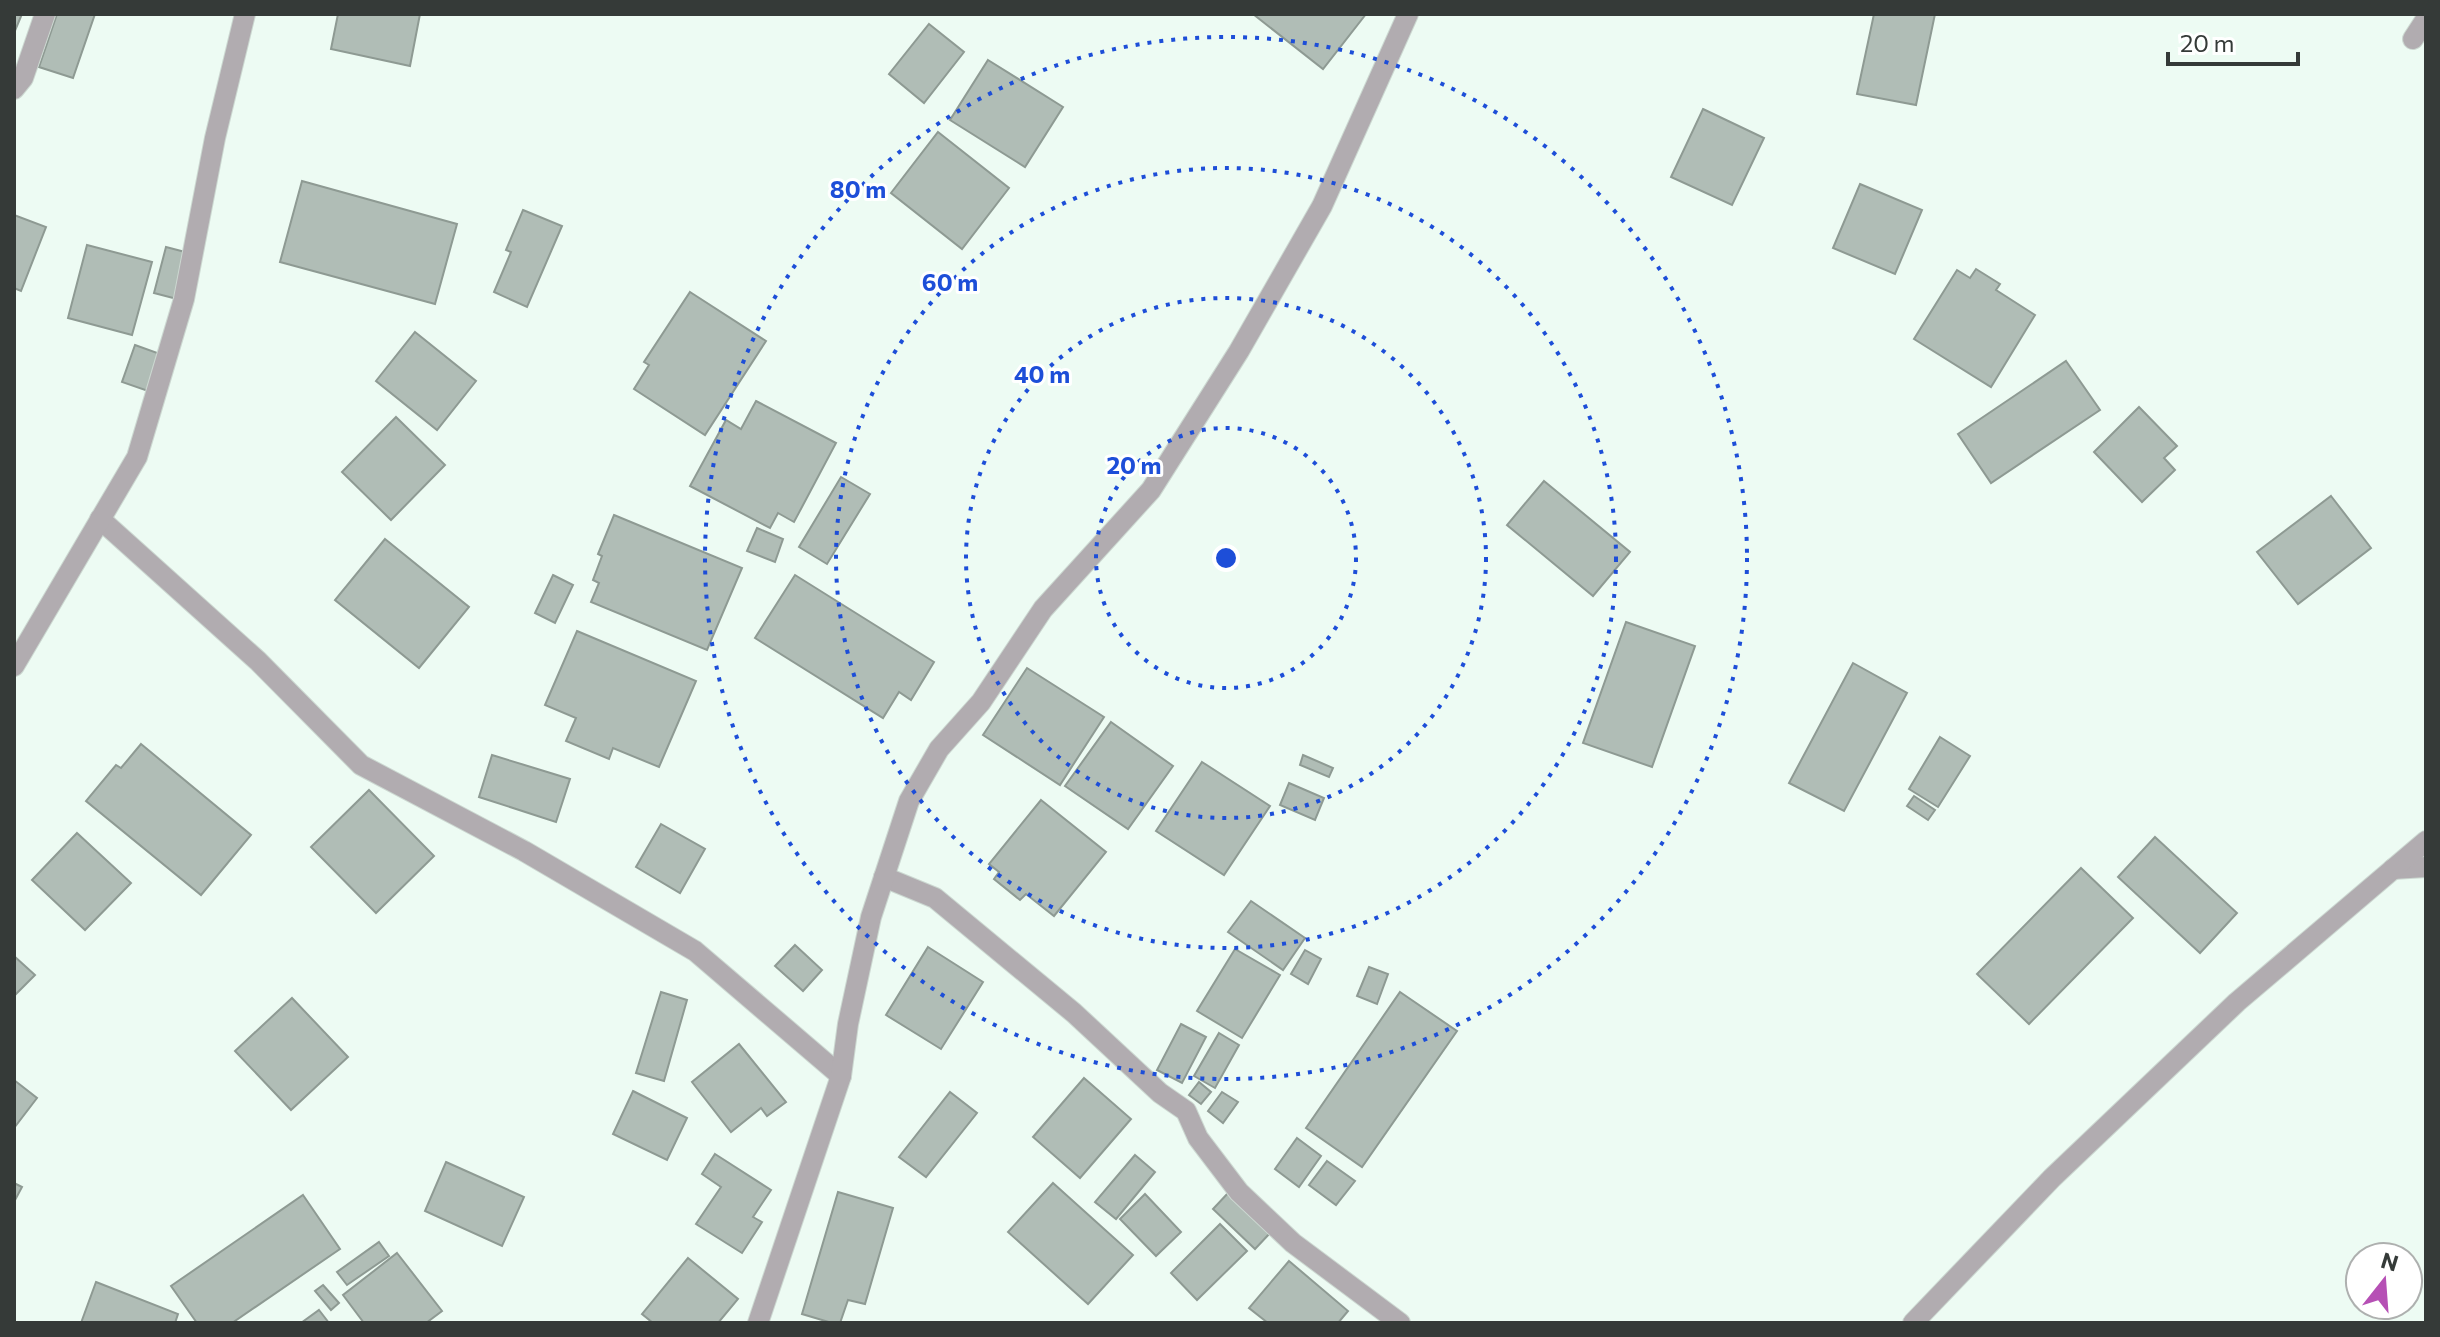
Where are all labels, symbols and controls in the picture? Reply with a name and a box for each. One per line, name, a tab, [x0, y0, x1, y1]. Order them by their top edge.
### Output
scale bar	[2168, 16, 2298, 66]
text: 20 m	[2180, 28, 2234, 57]
text: 80 m	[830, 174, 886, 203]
text: 60 m	[922, 267, 978, 296]
text: 40 m	[1014, 359, 1070, 388]
text: 20 m	[1107, 450, 1161, 479]
centre of rings	[1212, 544, 1240, 572]
north arrow	[2344, 1241, 2424, 1321]
text: N	[2378, 1246, 2402, 1277]

